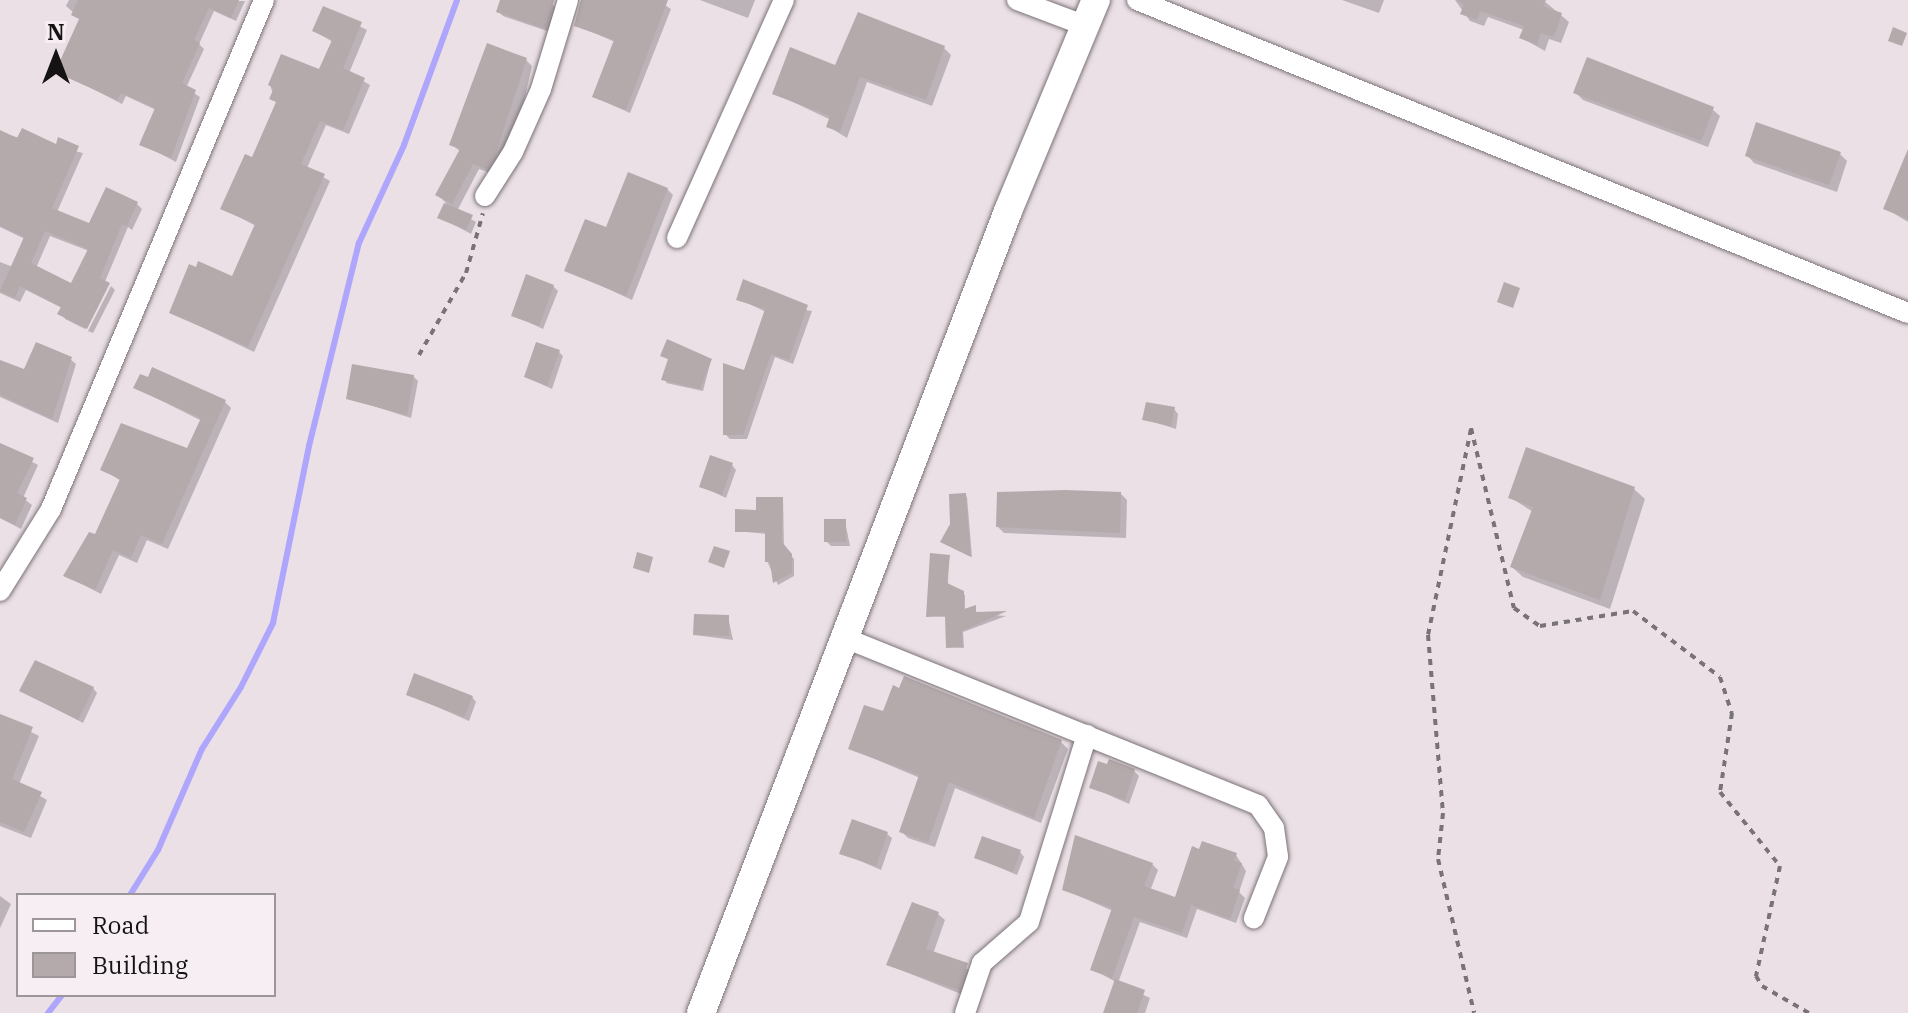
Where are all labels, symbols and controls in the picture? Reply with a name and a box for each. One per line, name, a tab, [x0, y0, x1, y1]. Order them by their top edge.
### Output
north arrow	[16, 16, 96, 96]
text: N	[47, 17, 65, 46]
legend	[16, 893, 276, 997]
text: Road	[92, 909, 149, 941]
text: Building	[92, 949, 188, 981]

